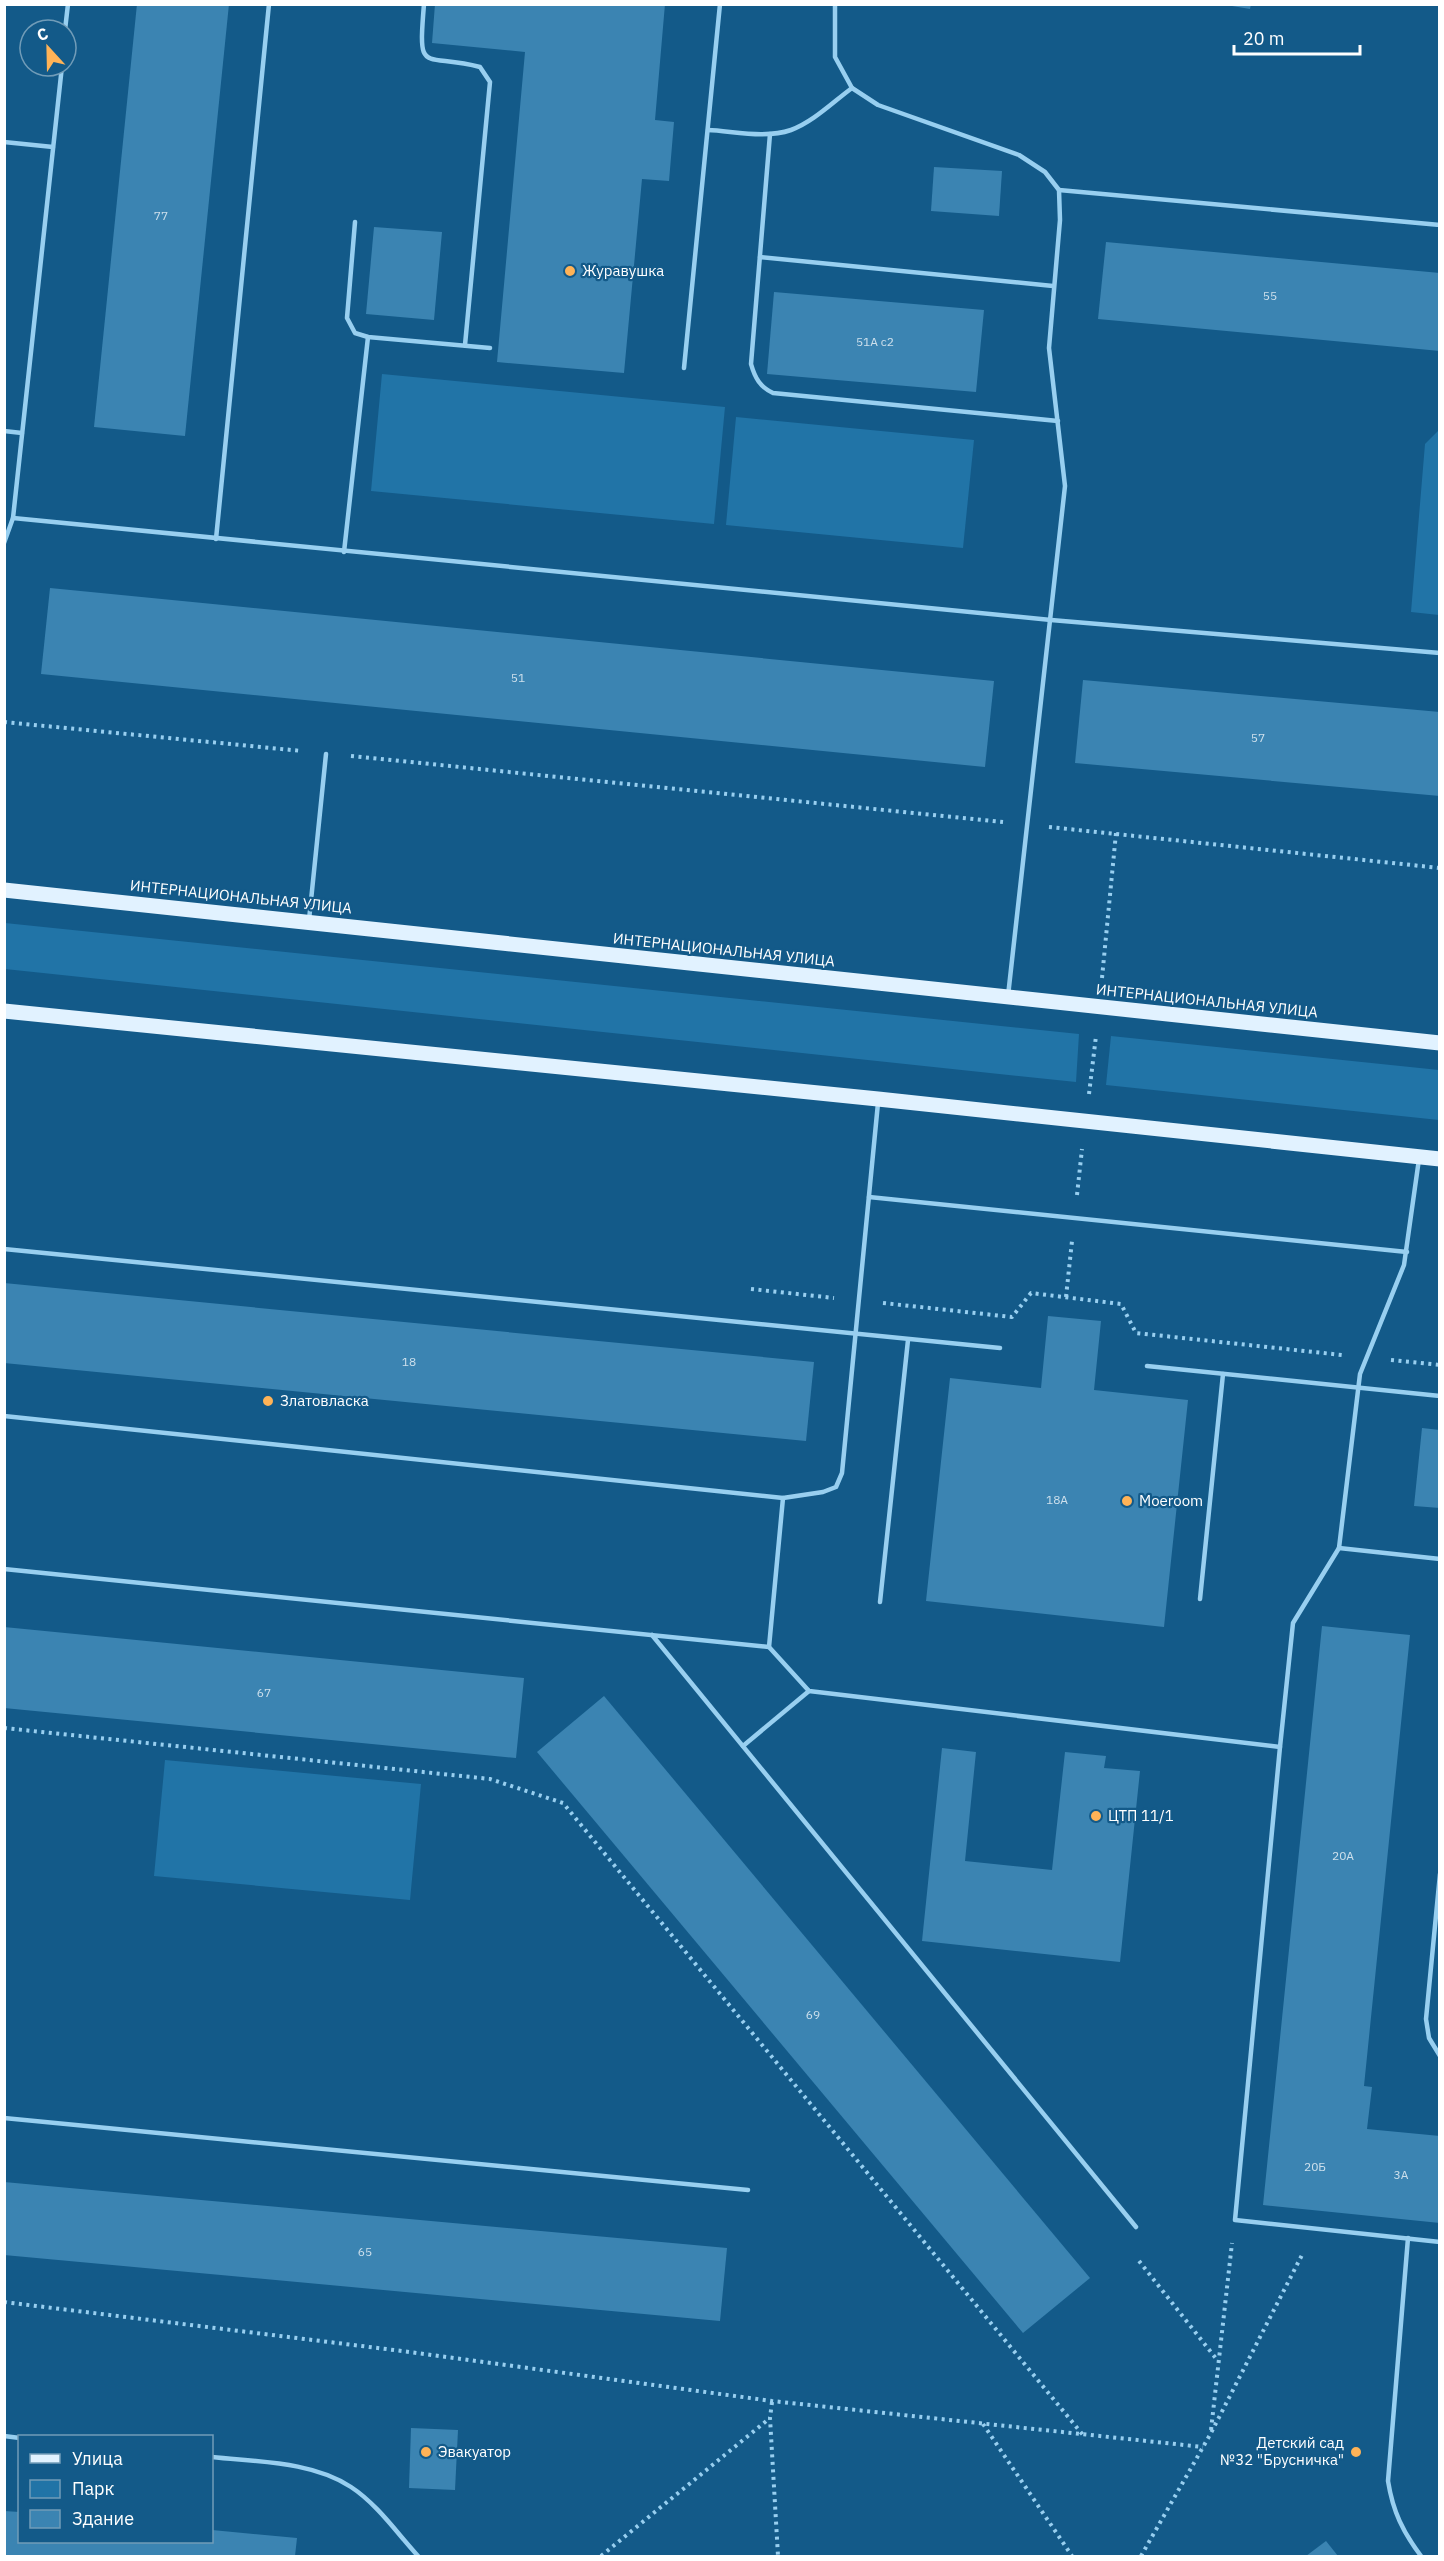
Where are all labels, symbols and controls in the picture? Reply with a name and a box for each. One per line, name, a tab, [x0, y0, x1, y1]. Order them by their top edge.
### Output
north arrow	[18, 18, 78, 78]
scale bar	[1234, 18, 1360, 56]
text: С	[34, 23, 51, 45]
text: 20 m	[1243, 27, 1285, 50]
house number: 77	[154, 208, 168, 223]
place label: Журавушка	[582, 261, 664, 280]
marker: Журавушка	[563, 264, 577, 278]
house number: 55	[1263, 288, 1277, 303]
house number: 51А с2	[856, 334, 894, 349]
house number: 51	[511, 670, 525, 685]
house number: 57	[1251, 730, 1265, 745]
street label: ИНТЕРНАЦИОНАЛЬНАЯ УЛИЦА	[129, 875, 353, 918]
street label: ИНТЕРНАЦИОНАЛЬНАЯ УЛИЦА	[612, 928, 836, 971]
street label: ИНТЕРНАЦИОНАЛЬНАЯ УЛИЦА	[1095, 979, 1319, 1022]
house number: 18	[402, 1354, 416, 1369]
place label: Златовласка	[280, 1391, 369, 1410]
marker: Златовласка	[261, 1394, 275, 1408]
place label: Moeroom	[1139, 1491, 1203, 1510]
house number: 18А	[1046, 1492, 1068, 1507]
marker: Moeroom	[1120, 1494, 1134, 1508]
house number: 67	[257, 1685, 271, 1700]
place label: ЦТП 11/1	[1108, 1806, 1174, 1825]
marker: ЦТП 11/1	[1089, 1809, 1103, 1823]
house number: 20А	[1332, 1848, 1354, 1863]
house number: 69	[806, 2007, 820, 2022]
house number: 20Б	[1304, 2159, 1326, 2174]
house number: 3А	[1394, 2167, 1409, 2182]
house number: 65	[358, 2244, 372, 2259]
place label: Детский сад №32 "Брусничка"	[1220, 2433, 1344, 2469]
legend	[18, 2435, 213, 2543]
place label: Эвакуатор	[438, 2442, 511, 2461]
marker: Эвакуатор	[419, 2445, 433, 2459]
marker: Детский сад №32 "Брусничка"	[1349, 2445, 1363, 2459]
text: Улица	[72, 2447, 123, 2470]
text: Парк	[72, 2477, 115, 2500]
text: Здание	[72, 2507, 134, 2530]

